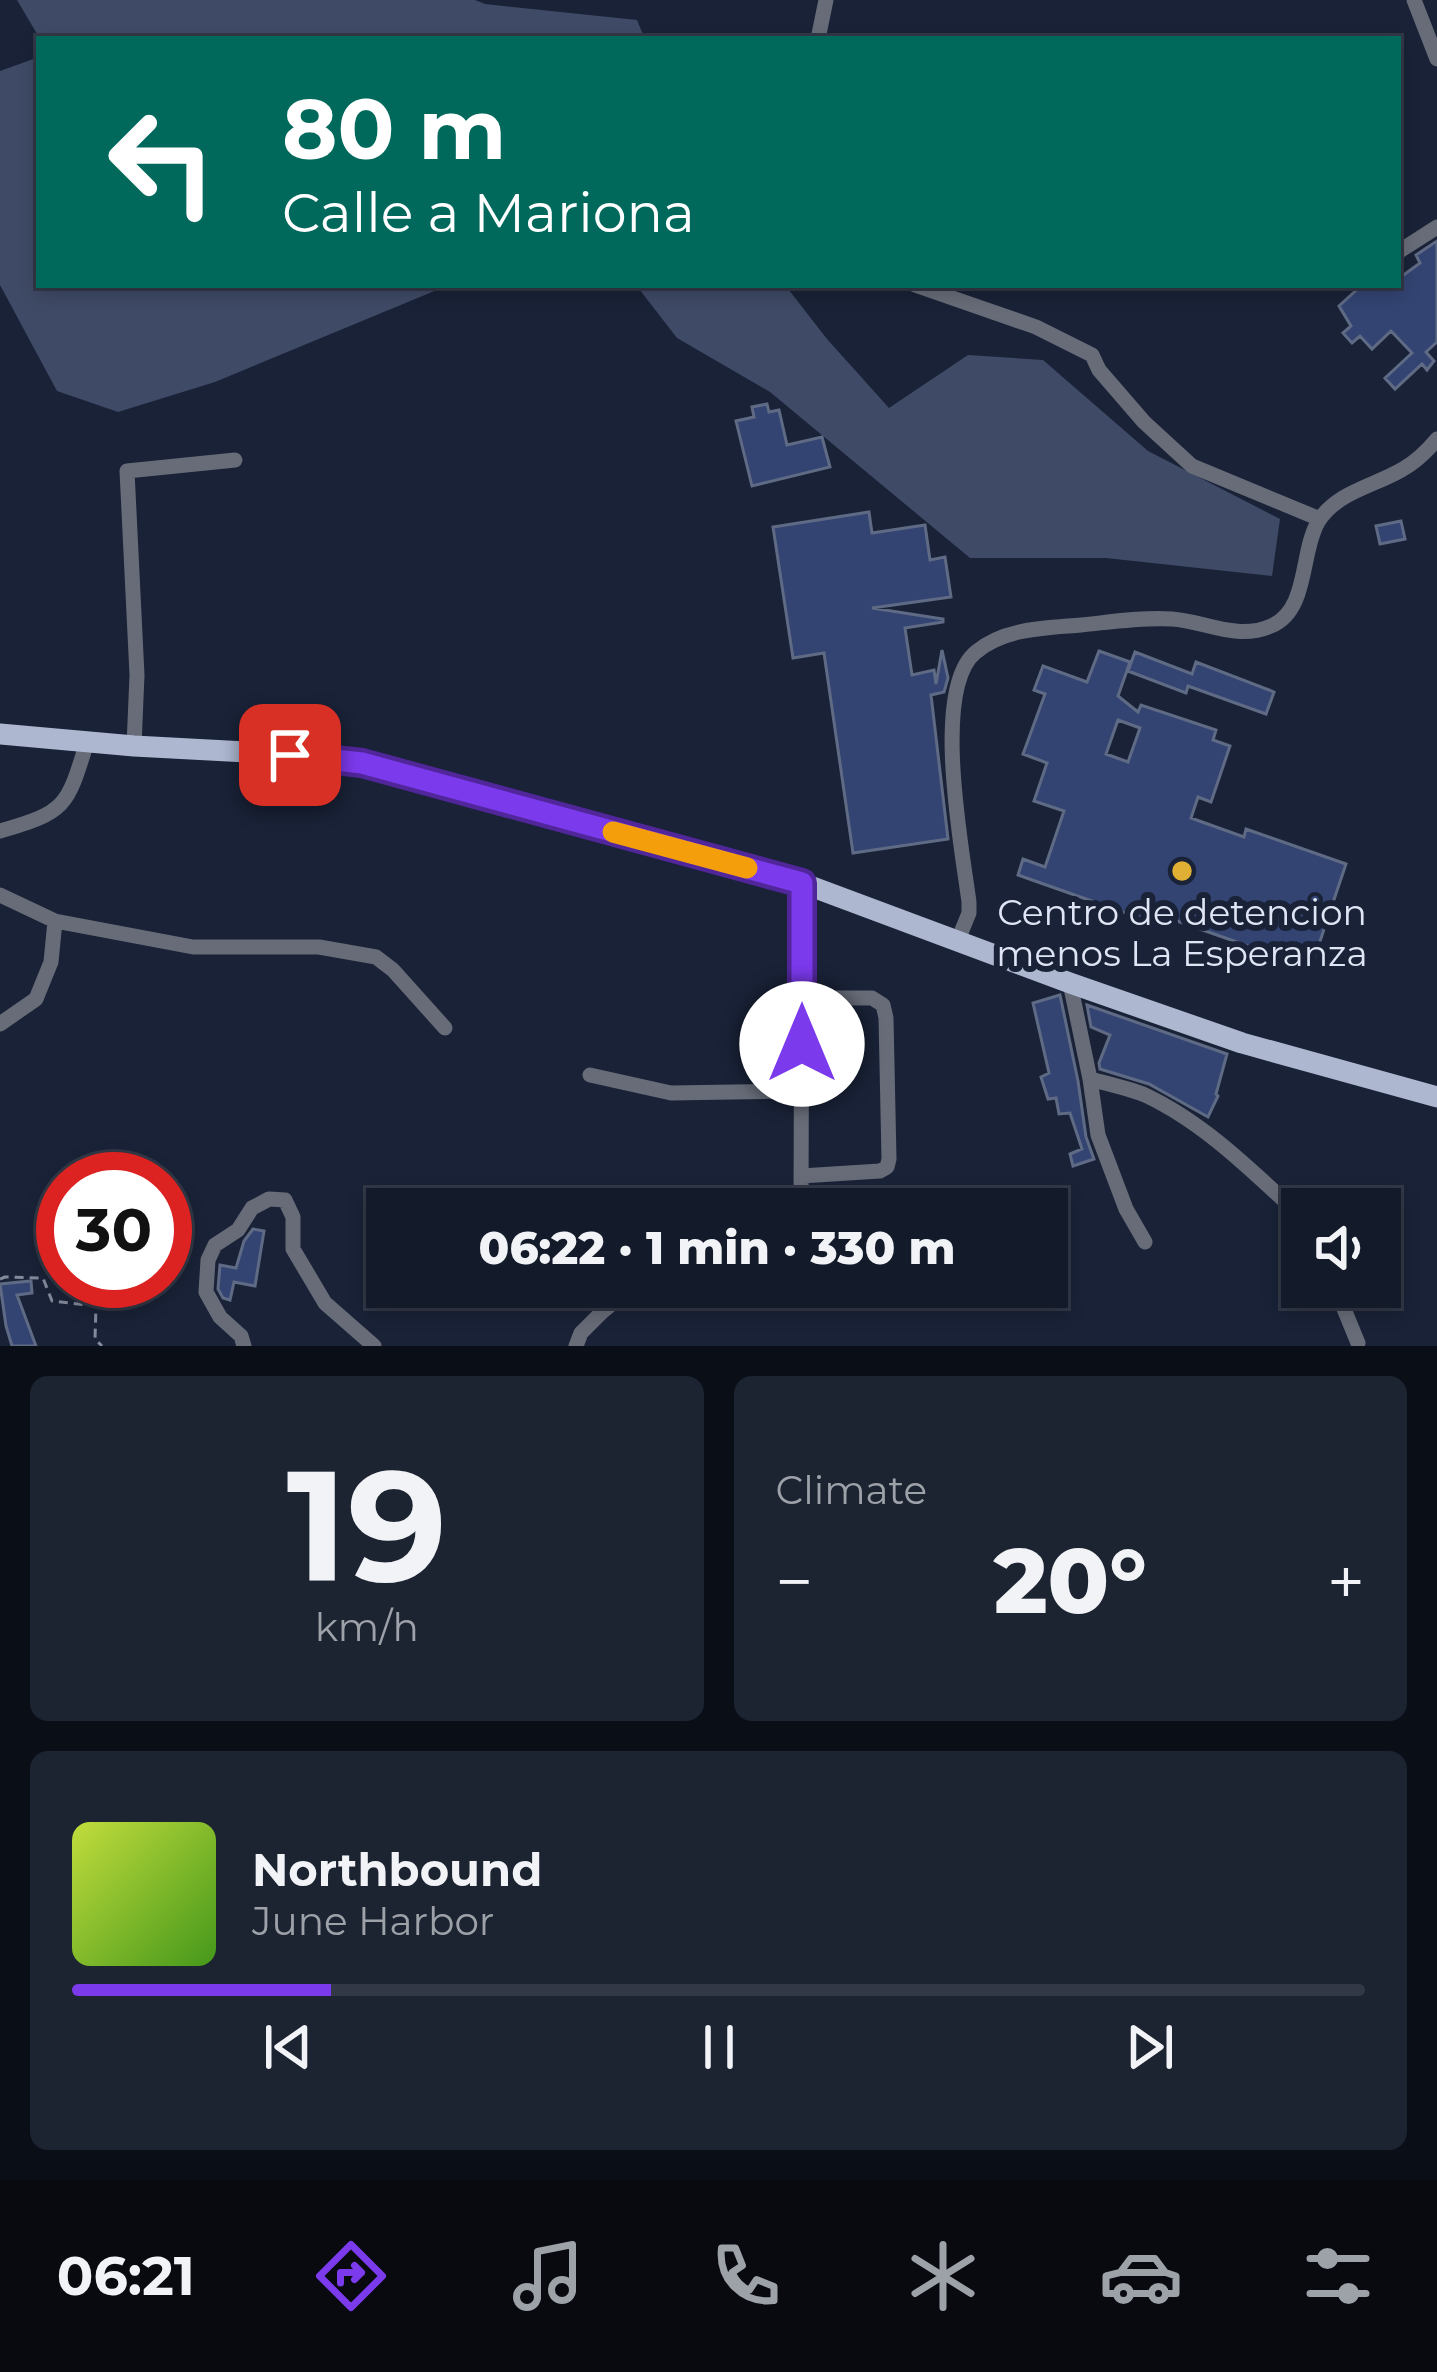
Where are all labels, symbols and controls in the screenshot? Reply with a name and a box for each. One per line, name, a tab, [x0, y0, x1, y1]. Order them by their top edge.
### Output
text: 80 m	[282, 78, 506, 180]
icon: left	[84, 84, 240, 240]
text: Calle a Mariona	[282, 180, 695, 246]
pin	[239, 704, 341, 806]
icon: arrive	[257, 722, 323, 788]
marker: Centro de detencion menos La Esperanza	[1169, 858, 1195, 884]
place label: Centro de detencion menos La Esperanza	[996, 890, 1368, 975]
position arrow	[739, 981, 865, 1107]
speed limit sign: 30	[36, 1152, 192, 1308]
map controls	[1281, 1188, 1401, 1308]
button: sound	[1281, 1188, 1401, 1308]
text: 06:22 · 1 min · 330 m	[479, 1220, 955, 1275]
text: 19	[286, 1430, 447, 1620]
text: Climate	[776, 1466, 927, 1514]
text: 20°	[994, 1526, 1147, 1636]
text: −	[776, 1541, 813, 1622]
text: +	[1327, 1541, 1365, 1622]
text: km/h	[315, 1603, 419, 1651]
text: Northbound	[252, 1842, 542, 1897]
text: June Harbor	[252, 1897, 494, 1945]
icon: previous	[255, 2014, 321, 2080]
icon: pause	[686, 2014, 752, 2080]
icon: next	[1117, 2014, 1183, 2080]
icon: directions	[309, 2234, 393, 2318]
icon: music	[506, 2234, 590, 2318]
icon: phone	[704, 2234, 788, 2318]
icon: climate	[901, 2234, 985, 2318]
icon: car	[1099, 2234, 1183, 2318]
icon: filters	[1296, 2234, 1380, 2318]
text: 06:21	[57, 2243, 195, 2309]

